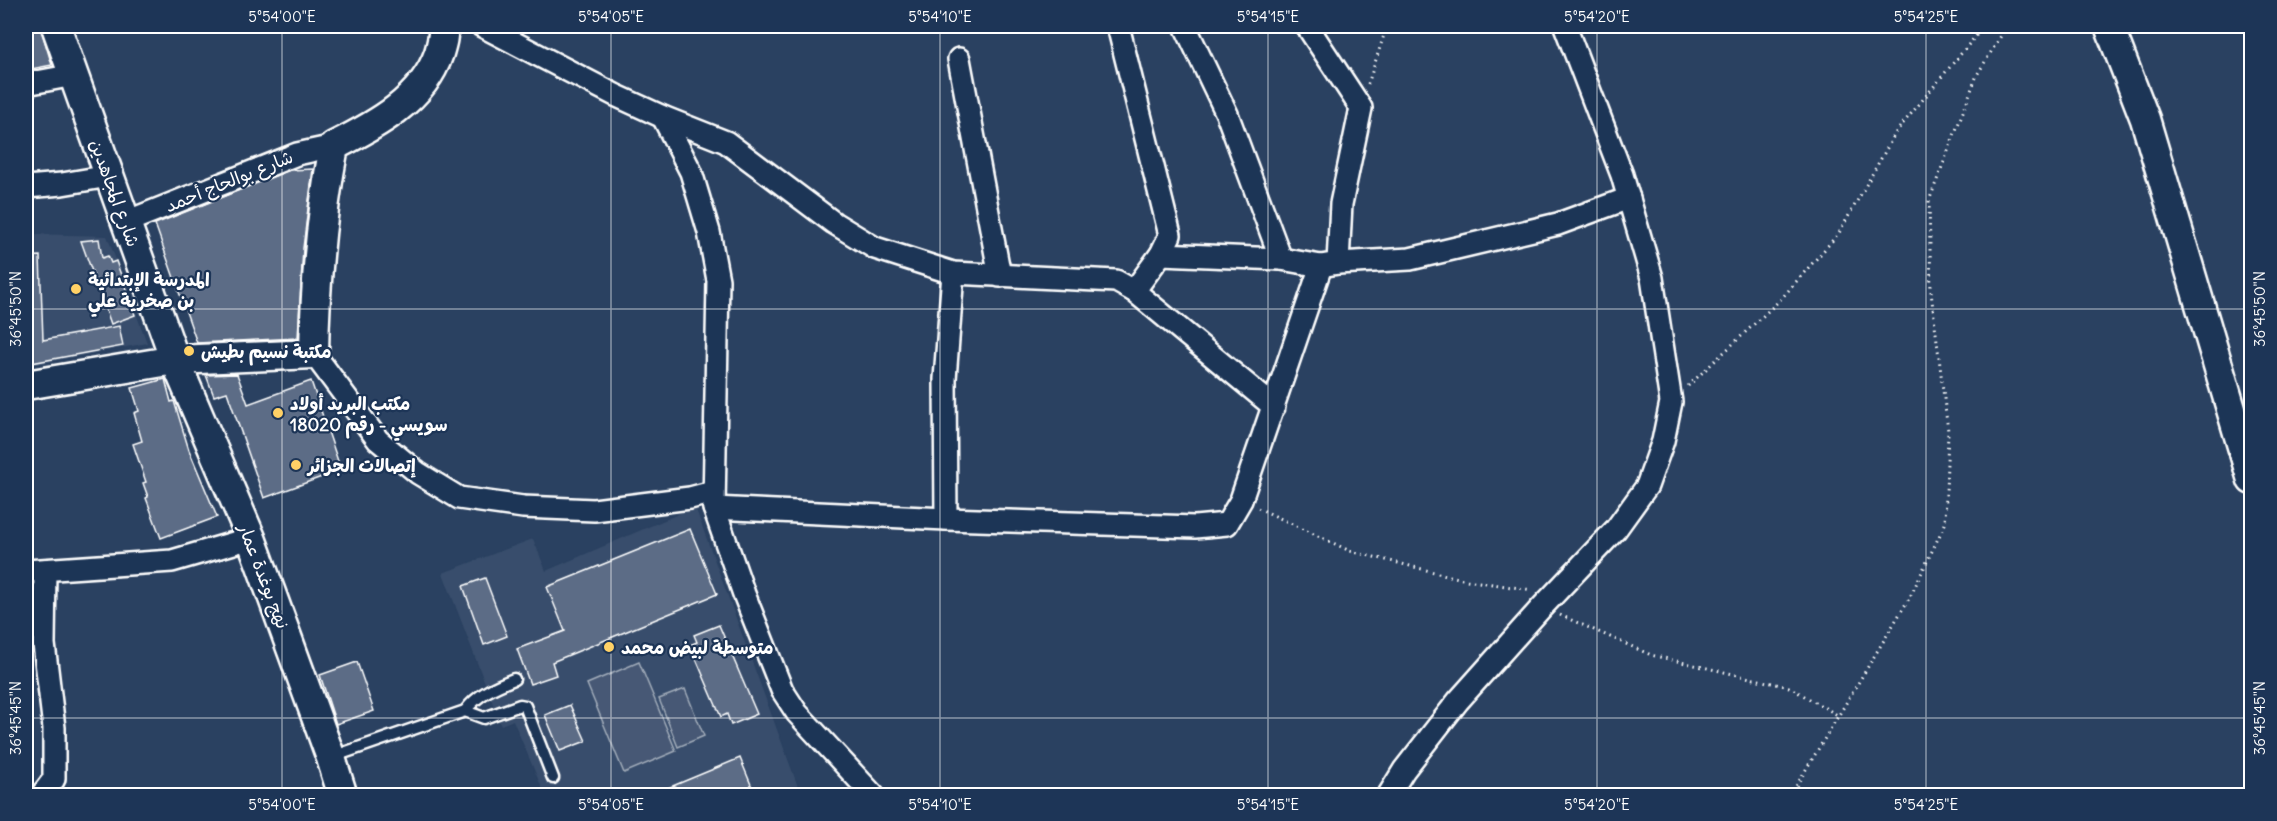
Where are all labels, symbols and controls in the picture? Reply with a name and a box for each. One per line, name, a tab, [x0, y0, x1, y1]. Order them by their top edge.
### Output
text: 5°54'00"E	[248, 7, 316, 26]
text: 5°54'05"E	[578, 7, 644, 26]
text: 5°54'10"E	[908, 7, 972, 26]
text: 5°54'15"E	[1237, 7, 1299, 26]
text: 5°54'20"E	[1564, 7, 1630, 26]
text: 5°54'25"E	[1894, 7, 1958, 26]
street label: شارع المجاهدين	[84, 136, 145, 250]
street label: شارع بوالحاج أحمد	[162, 145, 297, 218]
place label: المدرسة الإبتدائية بن صخرية علي	[88, 268, 210, 317]
text: 36°45'50"N	[6, 271, 25, 347]
text: 36°45'50"N	[2250, 271, 2269, 347]
marker: المدرسة الإبتدائية بن صخرية علي	[69, 282, 83, 296]
place label: مكتبة نسيم بطيش	[201, 340, 331, 366]
marker: مكتبة نسيم بطيش	[182, 344, 196, 358]
place label: مكتب البريد أولاد سويسي - رقم 18020	[290, 392, 448, 441]
marker: مكتب البريد أولاد سويسي - رقم 18020	[271, 406, 285, 420]
place label: إتصالات الجزائر	[306, 454, 416, 478]
marker: إتصالات الجزائر	[289, 458, 303, 472]
street label: نهج بوغدة عمار	[232, 519, 295, 632]
place label: متوسطة لبيض محمد	[621, 636, 773, 659]
marker: متوسطة لبيض محمد	[602, 640, 616, 654]
text: 36°45'45"N	[6, 681, 25, 755]
text: 36°45'45"N	[2250, 681, 2269, 755]
text: 5°54'00"E	[248, 795, 316, 814]
text: 5°54'05"E	[578, 795, 644, 814]
text: 5°54'10"E	[908, 795, 972, 814]
text: 5°54'15"E	[1237, 795, 1299, 814]
text: 5°54'20"E	[1564, 795, 1630, 814]
text: 5°54'25"E	[1894, 795, 1958, 814]

